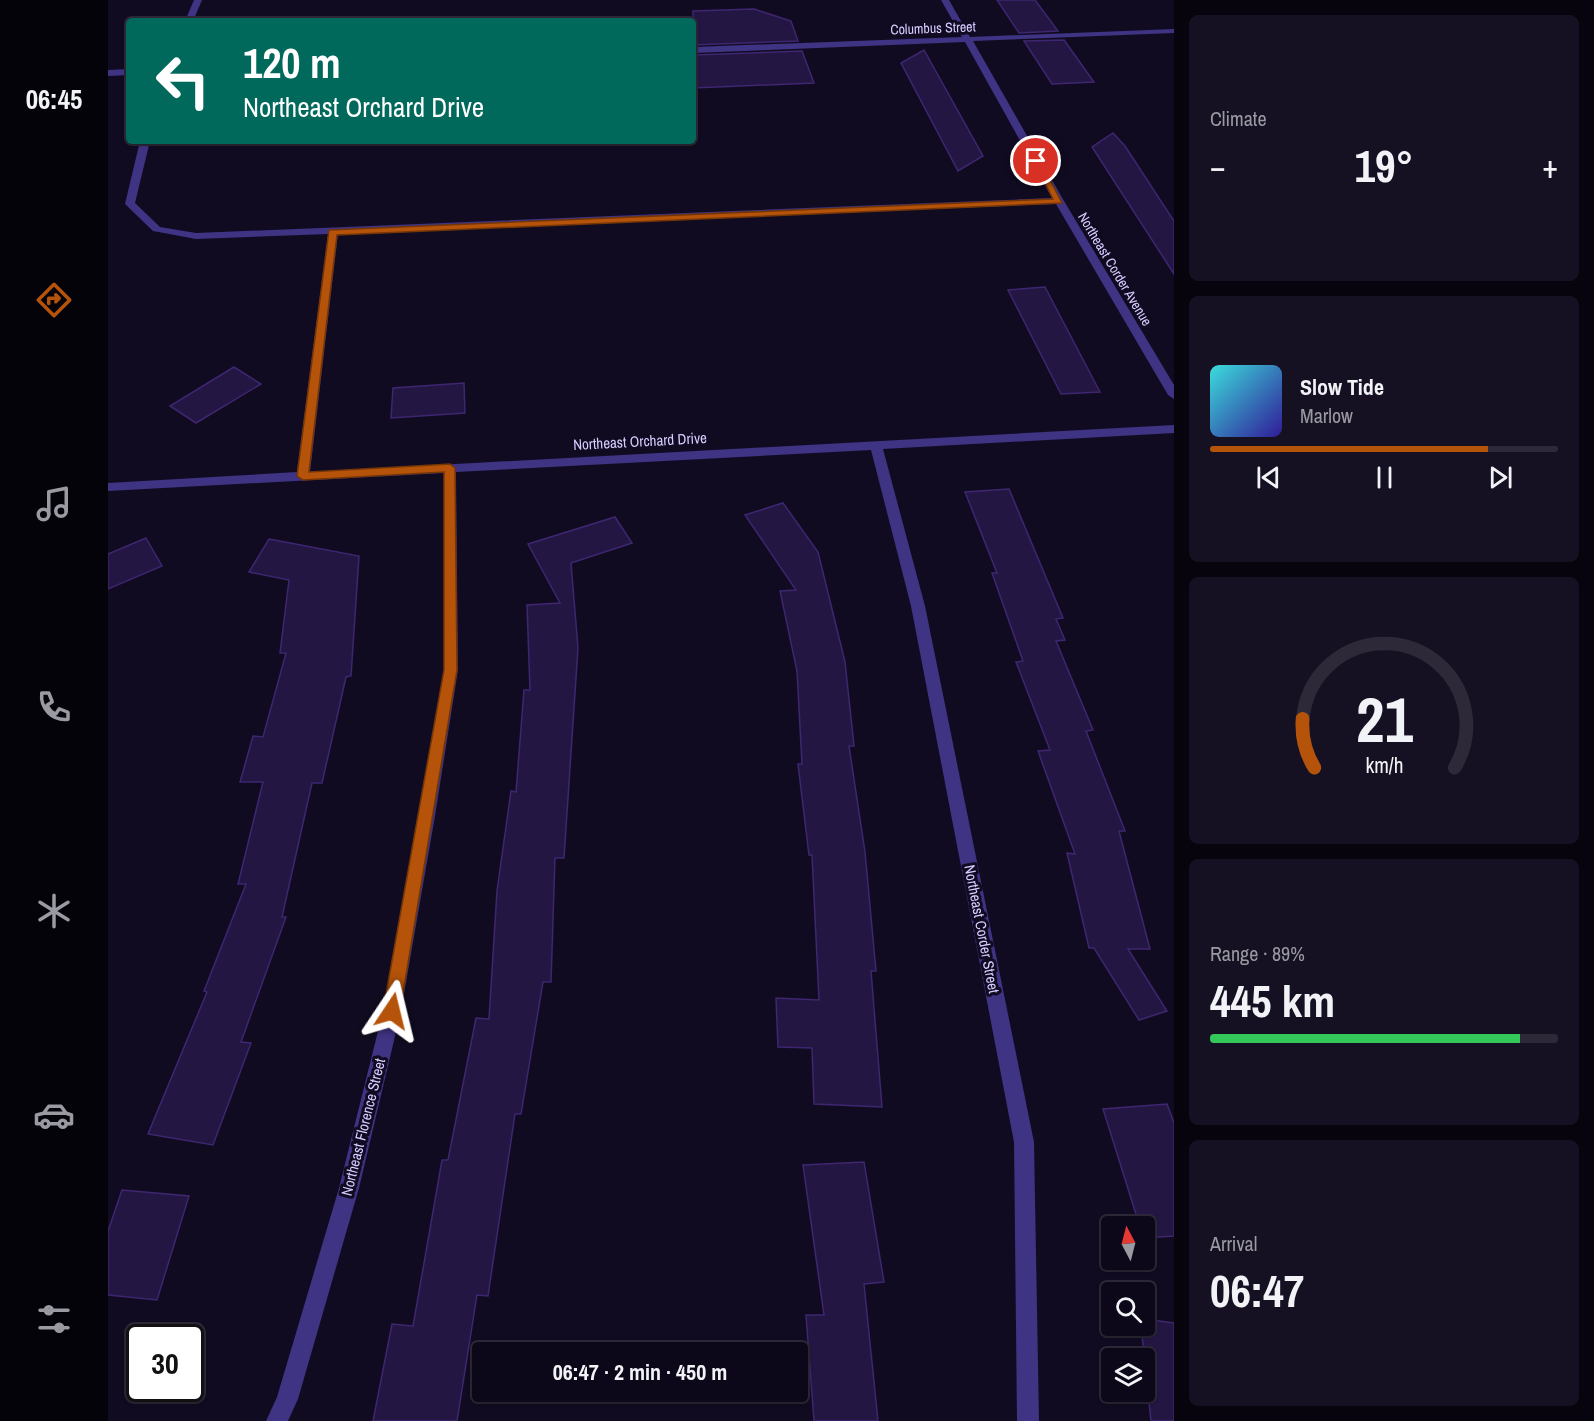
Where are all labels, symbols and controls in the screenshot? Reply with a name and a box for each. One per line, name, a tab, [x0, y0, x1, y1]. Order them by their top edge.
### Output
street label: Columbus Street	[890, 18, 976, 38]
text: 120 m	[243, 35, 341, 91]
icon: left	[144, 42, 222, 120]
text: 06:45	[26, 81, 82, 117]
text: Northeast Orchard Drive	[243, 89, 484, 125]
text: Climate	[1210, 105, 1267, 132]
pin	[1010, 135, 1061, 186]
text: 19°	[1354, 135, 1414, 196]
icon: arrive	[1019, 144, 1052, 177]
text: −	[1210, 144, 1226, 188]
text: +	[1542, 144, 1558, 188]
street label: Northeast Corder Avenue	[1074, 209, 1156, 329]
icon: directions	[33, 279, 75, 321]
text: Slow Tide	[1300, 372, 1384, 402]
text: Marlow	[1300, 402, 1353, 429]
street label: Northeast Orchard Drive	[573, 427, 708, 455]
icon: previous	[1252, 461, 1285, 494]
icon: pause	[1368, 461, 1401, 494]
icon: next	[1484, 461, 1517, 494]
icon: music	[33, 483, 75, 525]
text: 21	[1356, 677, 1413, 761]
icon: phone	[33, 686, 75, 728]
text: km/h	[1365, 751, 1403, 780]
street label: Northeast Corder Street	[959, 863, 1005, 996]
icon: climate	[33, 890, 75, 932]
text: Range · 89%	[1210, 940, 1305, 967]
text: 445 km	[1210, 970, 1335, 1031]
position arrow	[360, 979, 424, 1043]
street label: Northeast Florence Street	[336, 1056, 390, 1198]
icon: car	[33, 1094, 75, 1136]
north arrow	[1101, 1216, 1155, 1270]
map controls	[1101, 1216, 1155, 1402]
text: Arrival	[1210, 1230, 1257, 1257]
text: 06:47	[1210, 1260, 1304, 1321]
button: search	[1101, 1282, 1155, 1336]
icon: filters	[33, 1298, 75, 1340]
speed limit sign: 30	[126, 1324, 204, 1402]
button: layers	[1101, 1348, 1155, 1402]
text: 06:47 · 2 min · 450 m	[553, 1357, 727, 1387]

